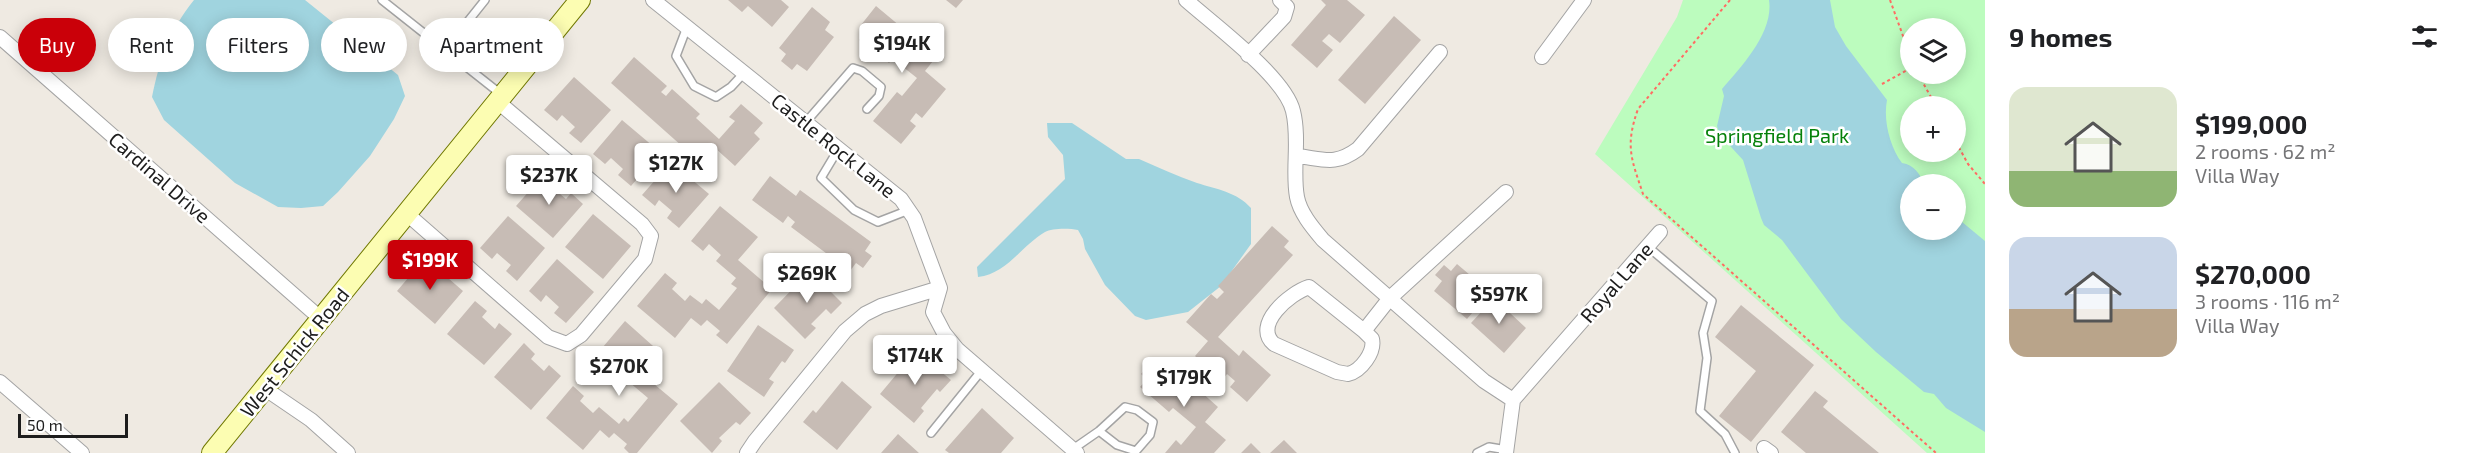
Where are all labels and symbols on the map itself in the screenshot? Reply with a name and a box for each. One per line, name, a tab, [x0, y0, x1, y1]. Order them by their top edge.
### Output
pin: $194K	[860, 23, 944, 74]
street label: Castle Rock Lane	[767, 88, 901, 202]
park label: Springfield Park	[1705, 123, 1849, 147]
street label: Cardinal Drive	[104, 126, 216, 228]
pin: $127K	[634, 143, 718, 194]
pin: $237K	[507, 155, 591, 206]
street label: Royal Lane	[1575, 237, 1657, 327]
pin: $199K	[388, 240, 472, 291]
pin: $269K	[765, 253, 849, 304]
pin: $597K	[1457, 274, 1541, 325]
street label: West Schick Road	[235, 282, 353, 422]
pin: $174K	[873, 335, 957, 386]
pin: $270K	[577, 346, 661, 397]
pin: $179K	[1142, 357, 1226, 408]
scale bar	[18, 411, 128, 438]

